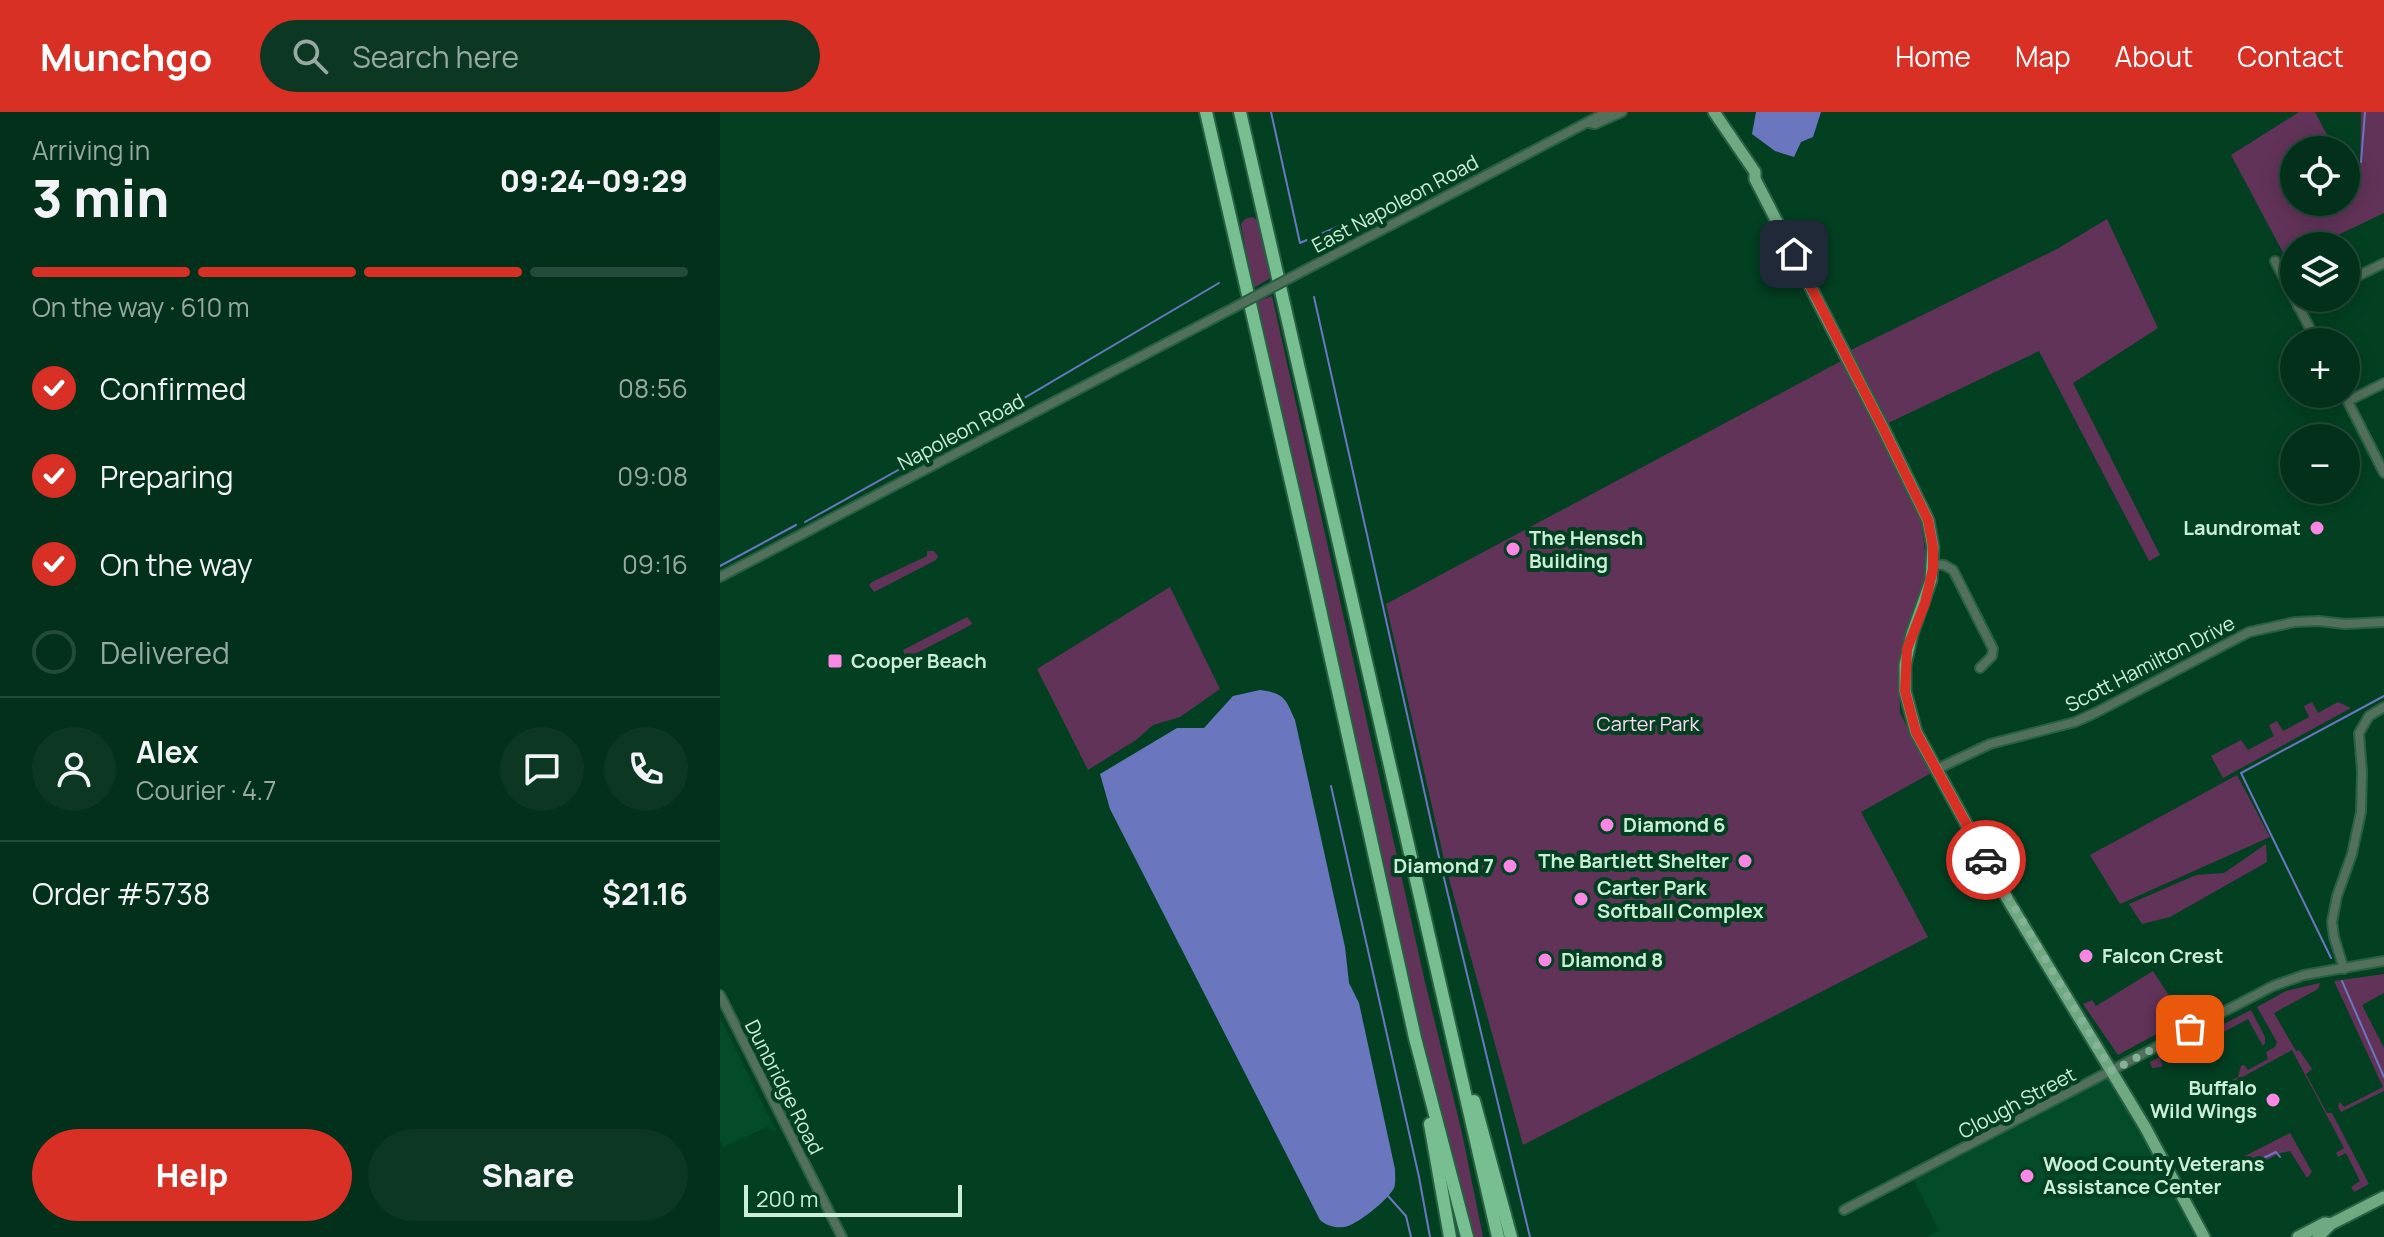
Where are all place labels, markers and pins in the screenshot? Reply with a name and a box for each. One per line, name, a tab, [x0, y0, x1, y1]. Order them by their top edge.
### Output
pin	[1760, 220, 1828, 288]
place label: Laundromat	[2183, 514, 2301, 541]
marker: Laundromat	[2308, 519, 2326, 537]
place label: The Hensch Building	[1529, 524, 1643, 574]
marker: The Hensch Building	[1504, 540, 1522, 558]
place label: Cooper Beach	[851, 647, 987, 674]
marker: Cooper Beach	[826, 652, 844, 670]
place label: Diamond 6	[1623, 811, 1725, 838]
marker: Diamond 6	[1598, 816, 1616, 834]
place label: The Bartlett Shelter	[1538, 847, 1729, 874]
place label: Diamond 7	[1393, 852, 1494, 879]
marker: The Bartlett Shelter	[1736, 852, 1754, 870]
marker: Diamond 7	[1501, 857, 1519, 875]
place label: Carter Park Softball Complex	[1597, 874, 1764, 924]
marker: Carter Park Softball Complex	[1572, 890, 1590, 908]
place label: Falcon Crest	[2102, 942, 2223, 969]
place label: Diamond 8	[1561, 946, 1663, 973]
marker: Falcon Crest	[2077, 947, 2095, 965]
marker: Diamond 8	[1536, 951, 1554, 969]
pin	[2156, 995, 2224, 1063]
place label: Buffalo Wild Wings	[2150, 1074, 2257, 1124]
marker: Buffalo Wild Wings	[2264, 1091, 2282, 1109]
place label: Wood County Veterans Assistance Center	[2043, 1150, 2265, 1200]
marker: Wood County Veterans Assistance Center	[2018, 1167, 2036, 1185]

